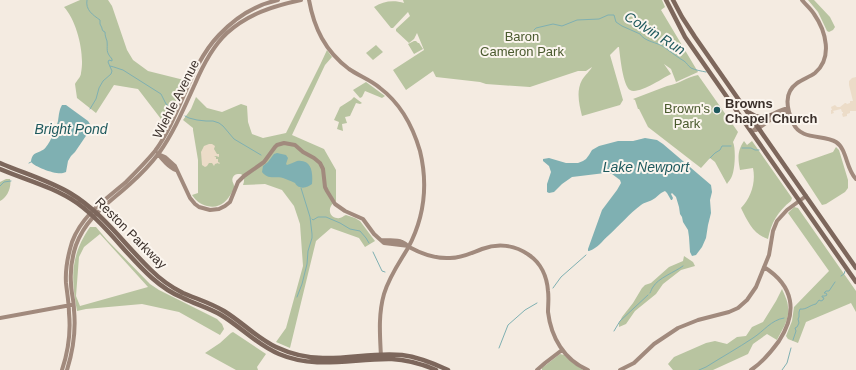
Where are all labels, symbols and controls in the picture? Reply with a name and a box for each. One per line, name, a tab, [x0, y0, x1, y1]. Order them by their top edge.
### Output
water label: Colvin Run	[622, 8, 688, 58]
park label: Baron Cameron Park	[480, 29, 564, 59]
street label: Wiehle Avenue	[150, 57, 202, 141]
place label: Browns Chapel Church	[725, 96, 818, 126]
park label: Brown's Park	[664, 101, 710, 131]
marker: Browns Chapel Church	[712, 105, 722, 115]
water label: Bright Pond	[34, 121, 109, 137]
water label: Lake Newport	[603, 159, 690, 175]
street label: Reston Parkway	[92, 194, 170, 272]

